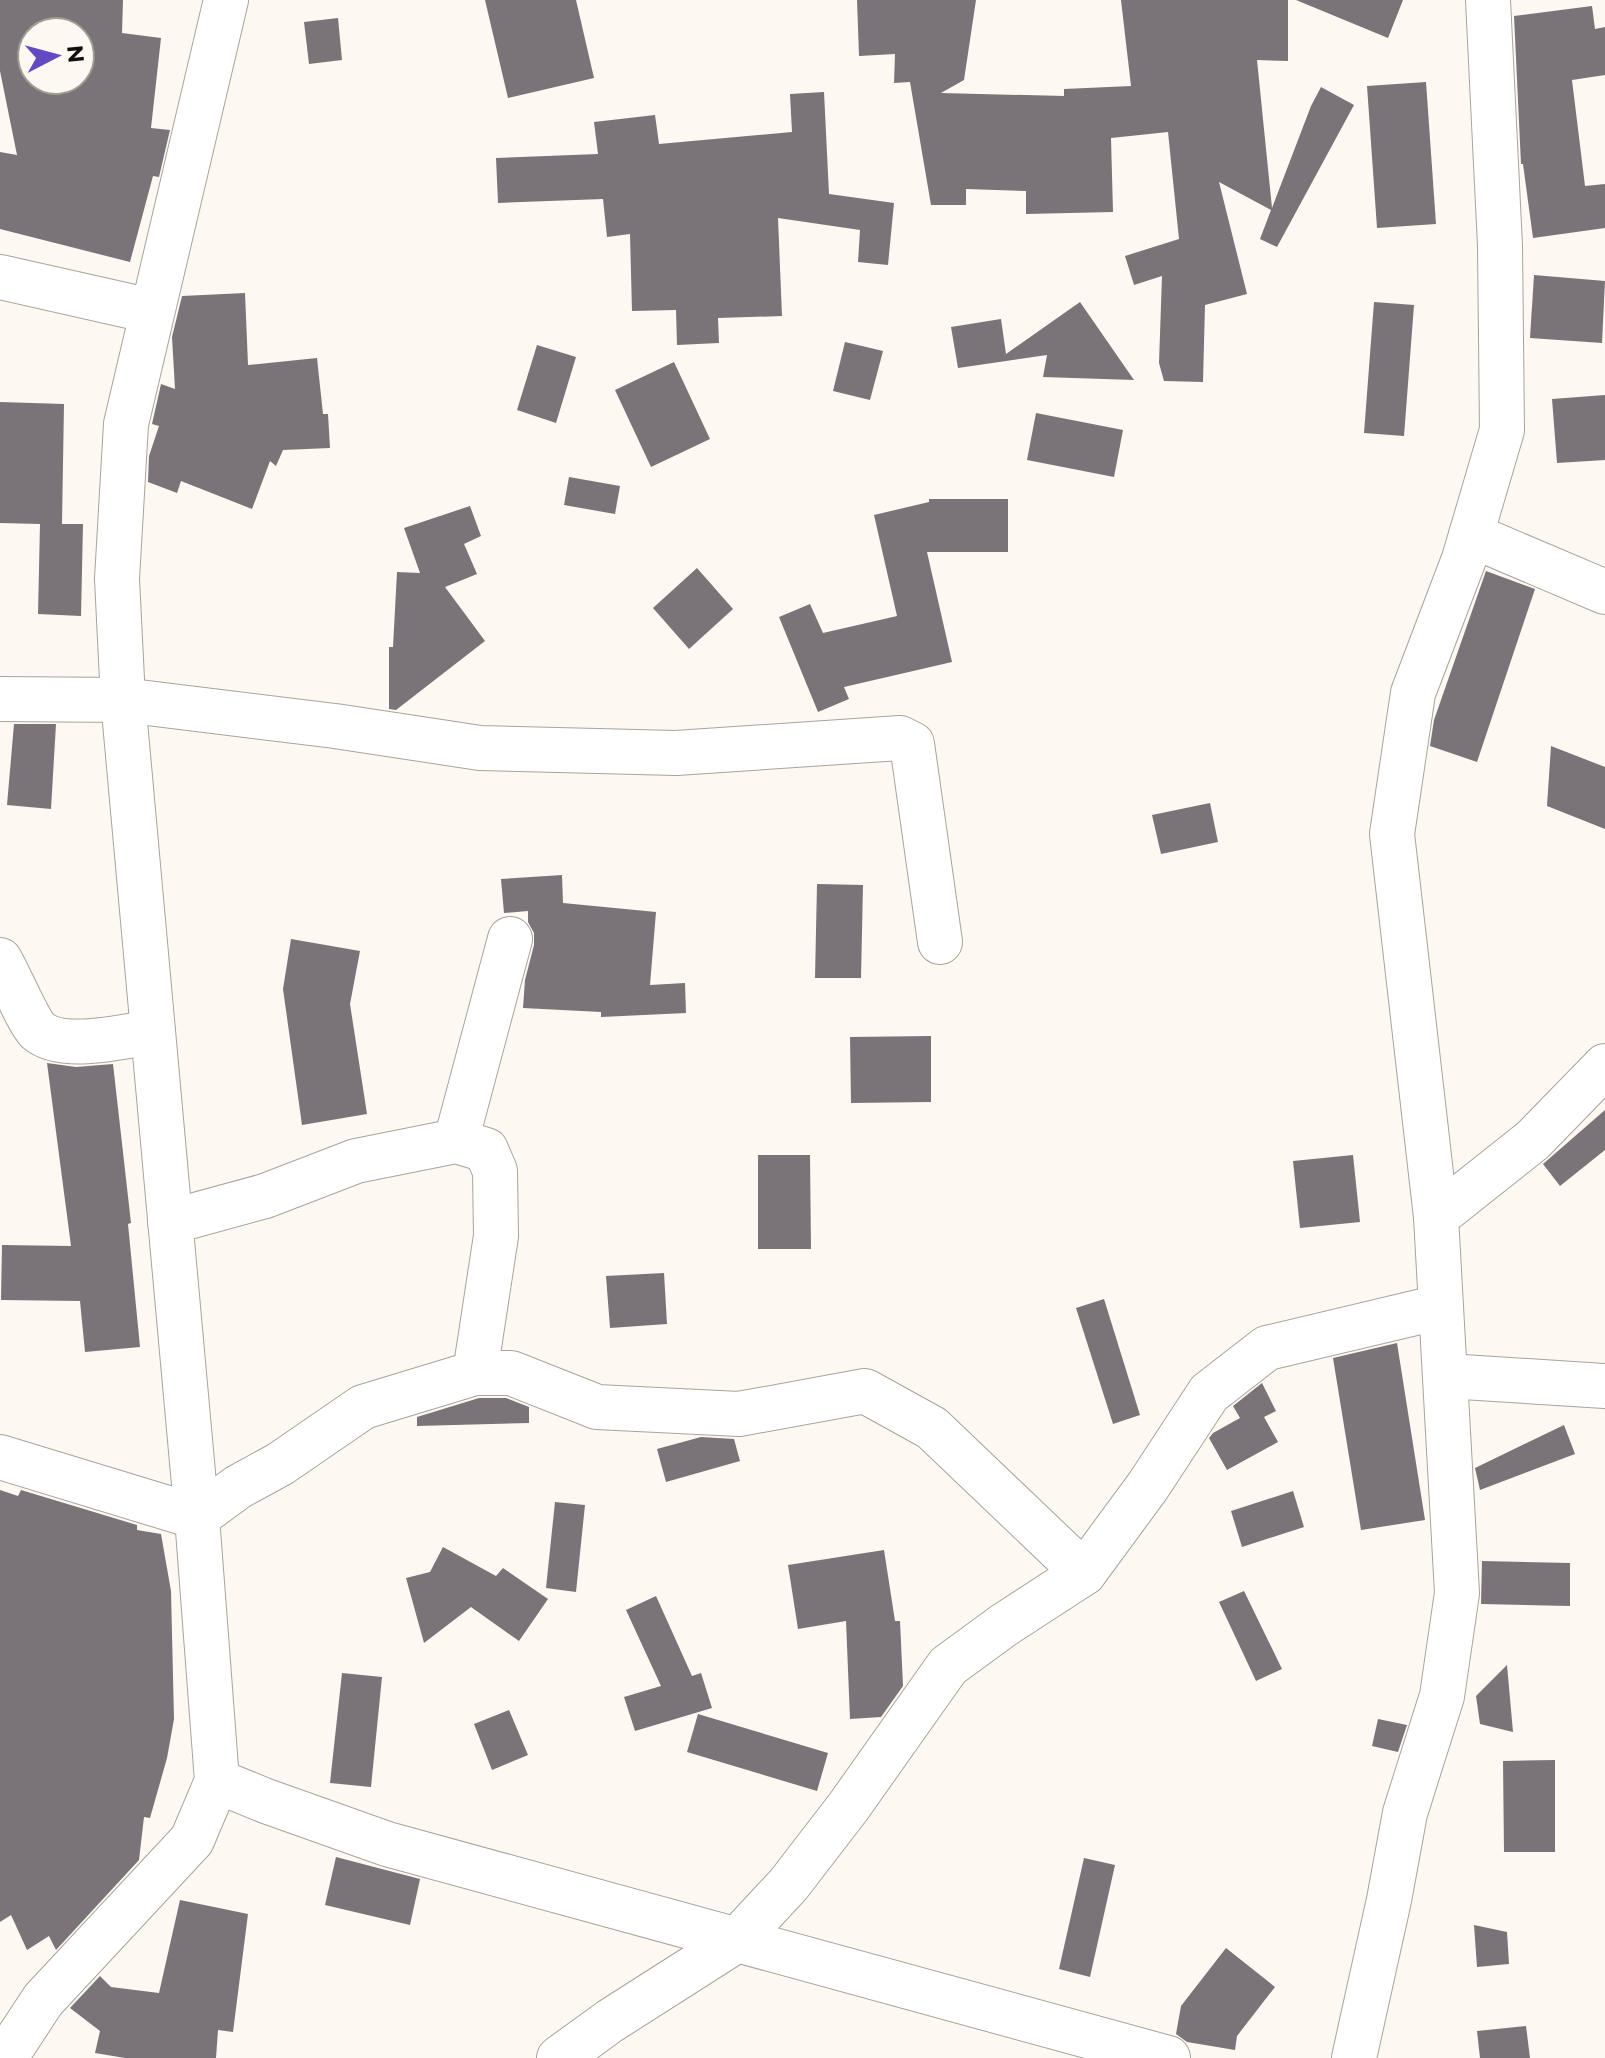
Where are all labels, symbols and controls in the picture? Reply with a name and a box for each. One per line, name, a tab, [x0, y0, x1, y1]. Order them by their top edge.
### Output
north arrow	[16, 16, 96, 96]
text: N	[61, 44, 90, 64]

